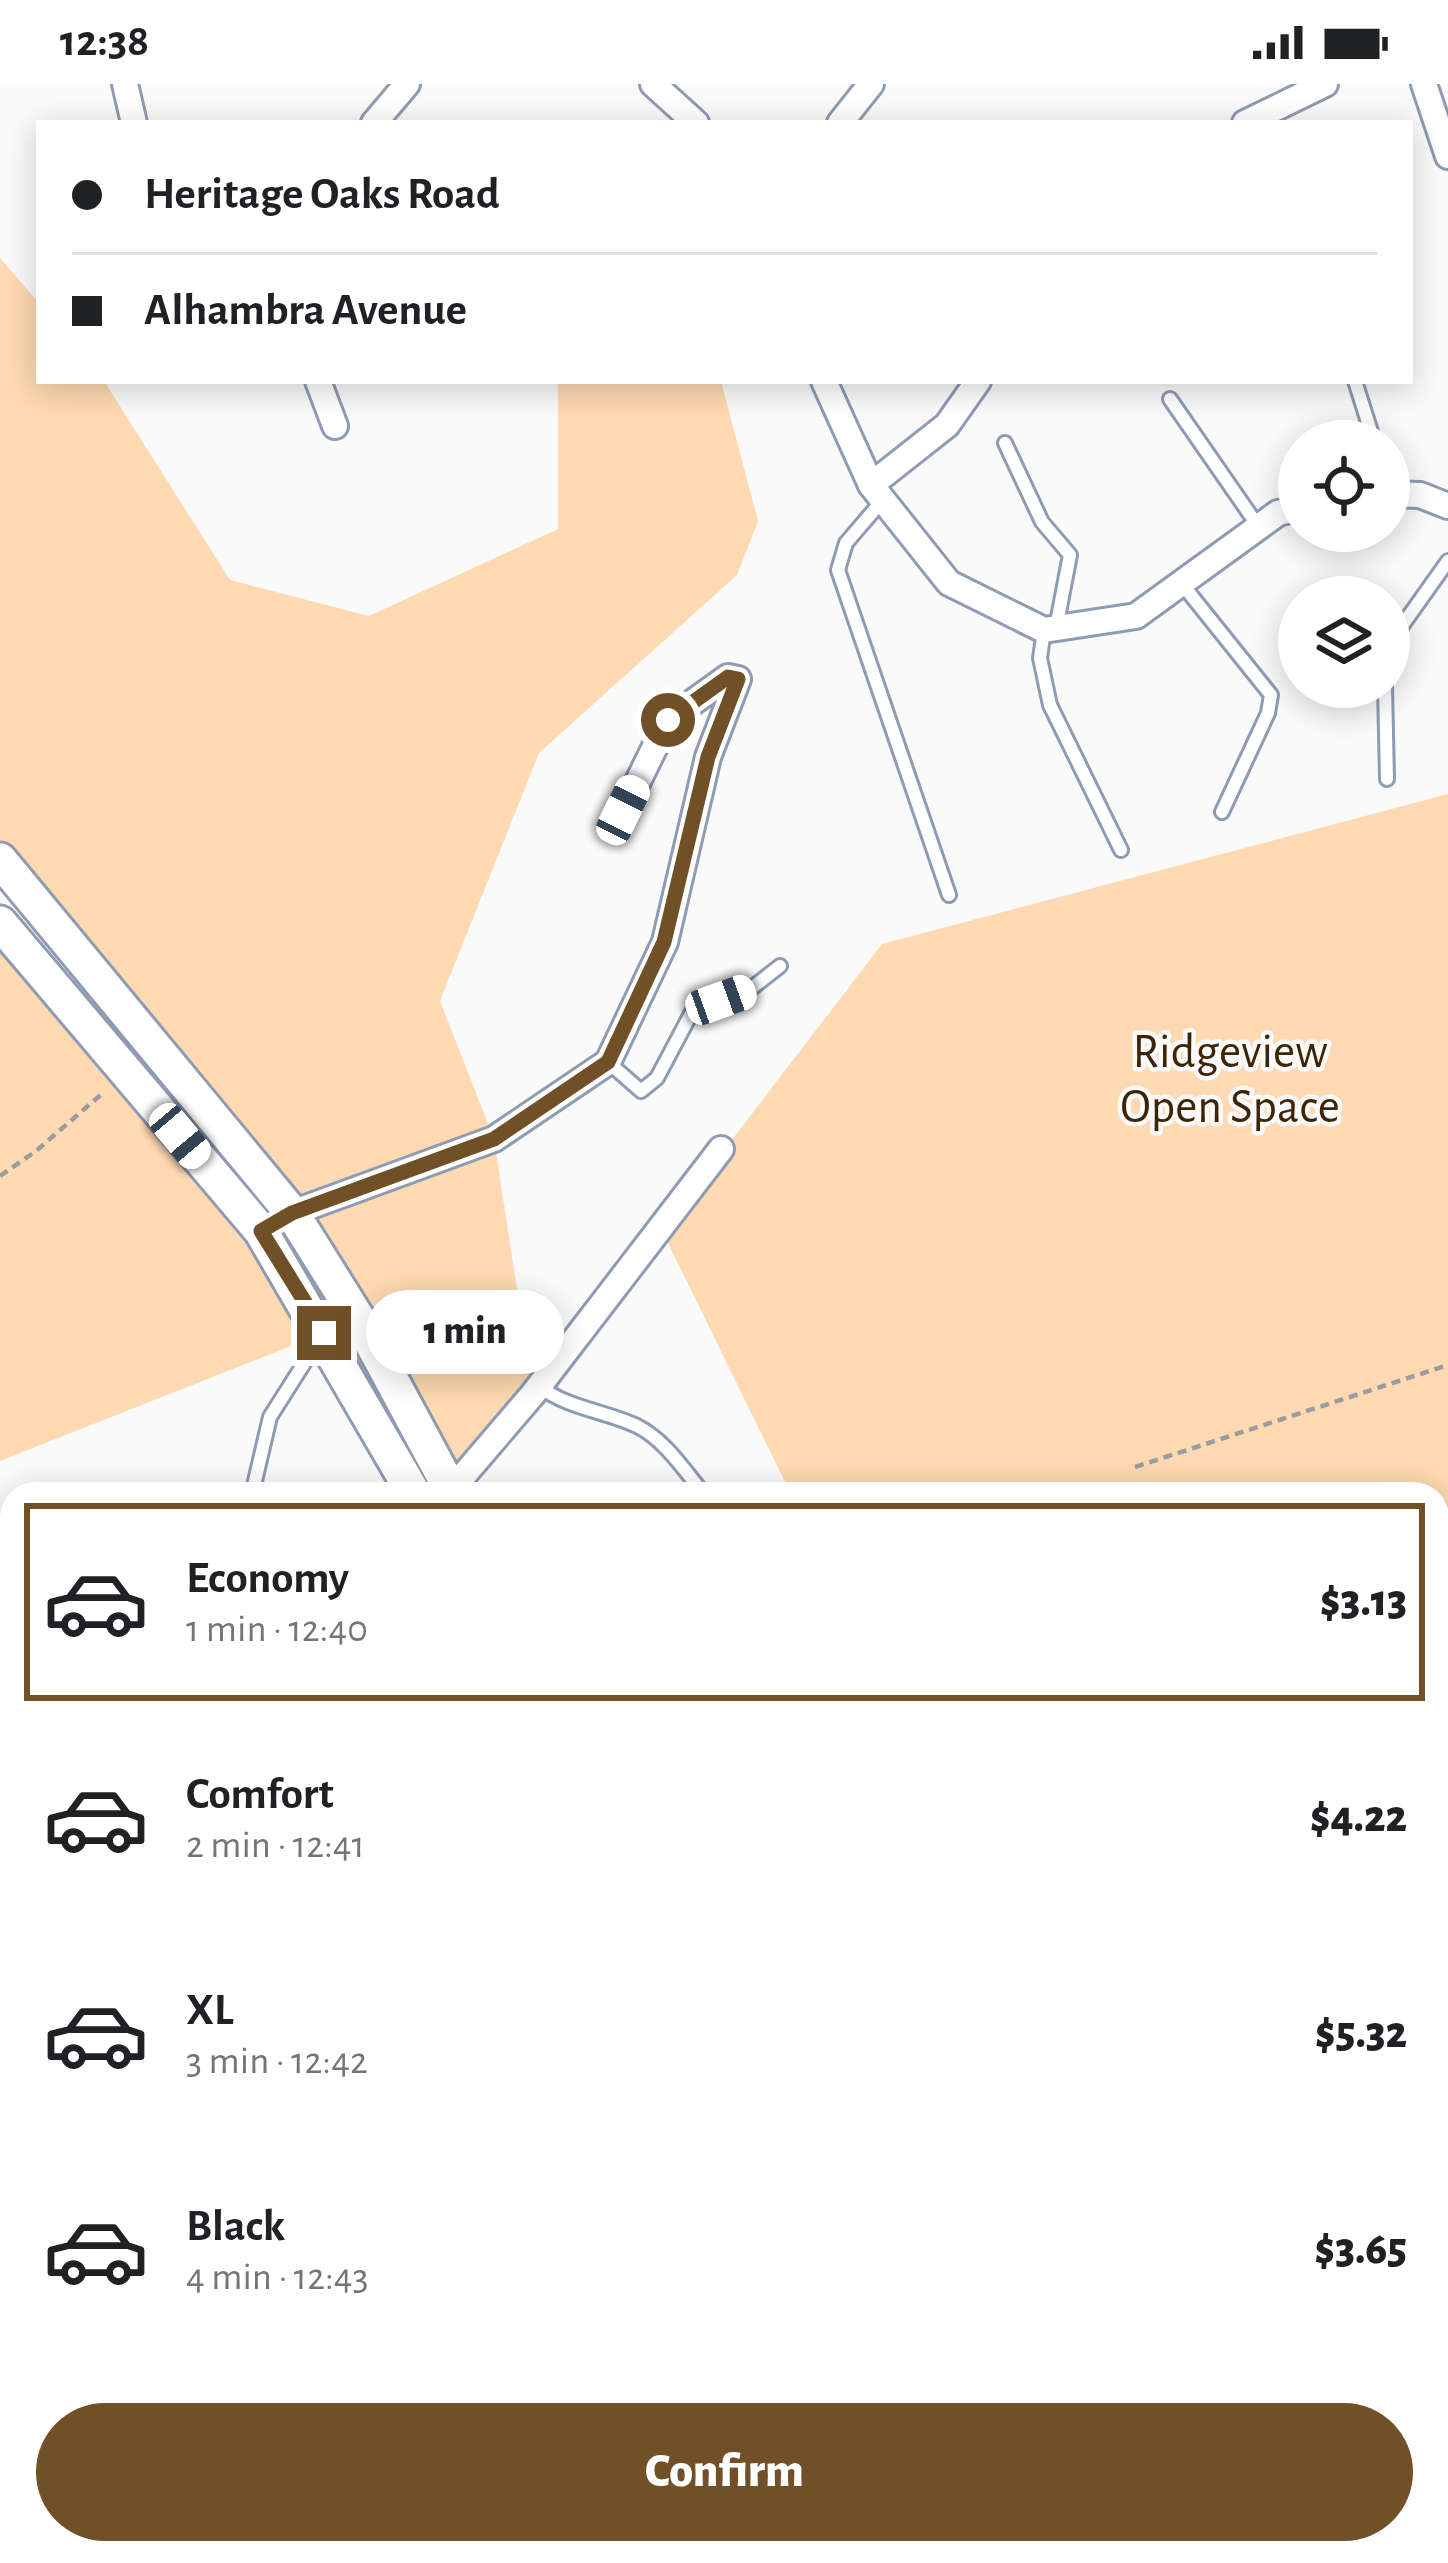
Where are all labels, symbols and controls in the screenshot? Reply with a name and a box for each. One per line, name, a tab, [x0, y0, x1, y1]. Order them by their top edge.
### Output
text: 12:38	[60, 19, 149, 64]
text: Heritage Oaks Road	[144, 172, 500, 217]
text: Alhambra Avenue	[144, 288, 467, 333]
map controls	[1278, 420, 1410, 708]
button: locate	[1278, 420, 1410, 552]
button: layers	[1278, 576, 1410, 708]
route start	[641, 693, 695, 747]
car	[591, 770, 655, 850]
car	[681, 971, 761, 1029]
park label: Ridgeview Open Space	[1120, 1029, 1340, 1132]
car	[143, 1097, 217, 1175]
callout: 1 min	[366, 1291, 564, 1375]
route end	[297, 1306, 351, 1360]
text: 1 min	[423, 1312, 507, 1351]
icon: car	[42, 1548, 150, 1656]
text: Economy	[186, 1556, 349, 1601]
text: $3.13	[1320, 1579, 1407, 1624]
text: 1 min · 12:40	[186, 1610, 368, 1649]
icon: car	[42, 1764, 150, 1872]
text: Comfort	[186, 1772, 334, 1817]
text: $4.22	[1310, 1795, 1407, 1840]
text: 2 min · 12:41	[186, 1826, 365, 1865]
icon: car	[42, 1980, 150, 2088]
text: XL	[186, 1988, 234, 2033]
text: $5.32	[1315, 2011, 1407, 2056]
text: 3 min · 12:42	[186, 2042, 368, 2081]
icon: car	[42, 2196, 150, 2304]
text: Black	[186, 2204, 285, 2249]
text: $3.65	[1315, 2227, 1407, 2272]
text: 4 min · 12:43	[186, 2258, 369, 2297]
button: Confirm	[36, 2403, 1413, 2541]

